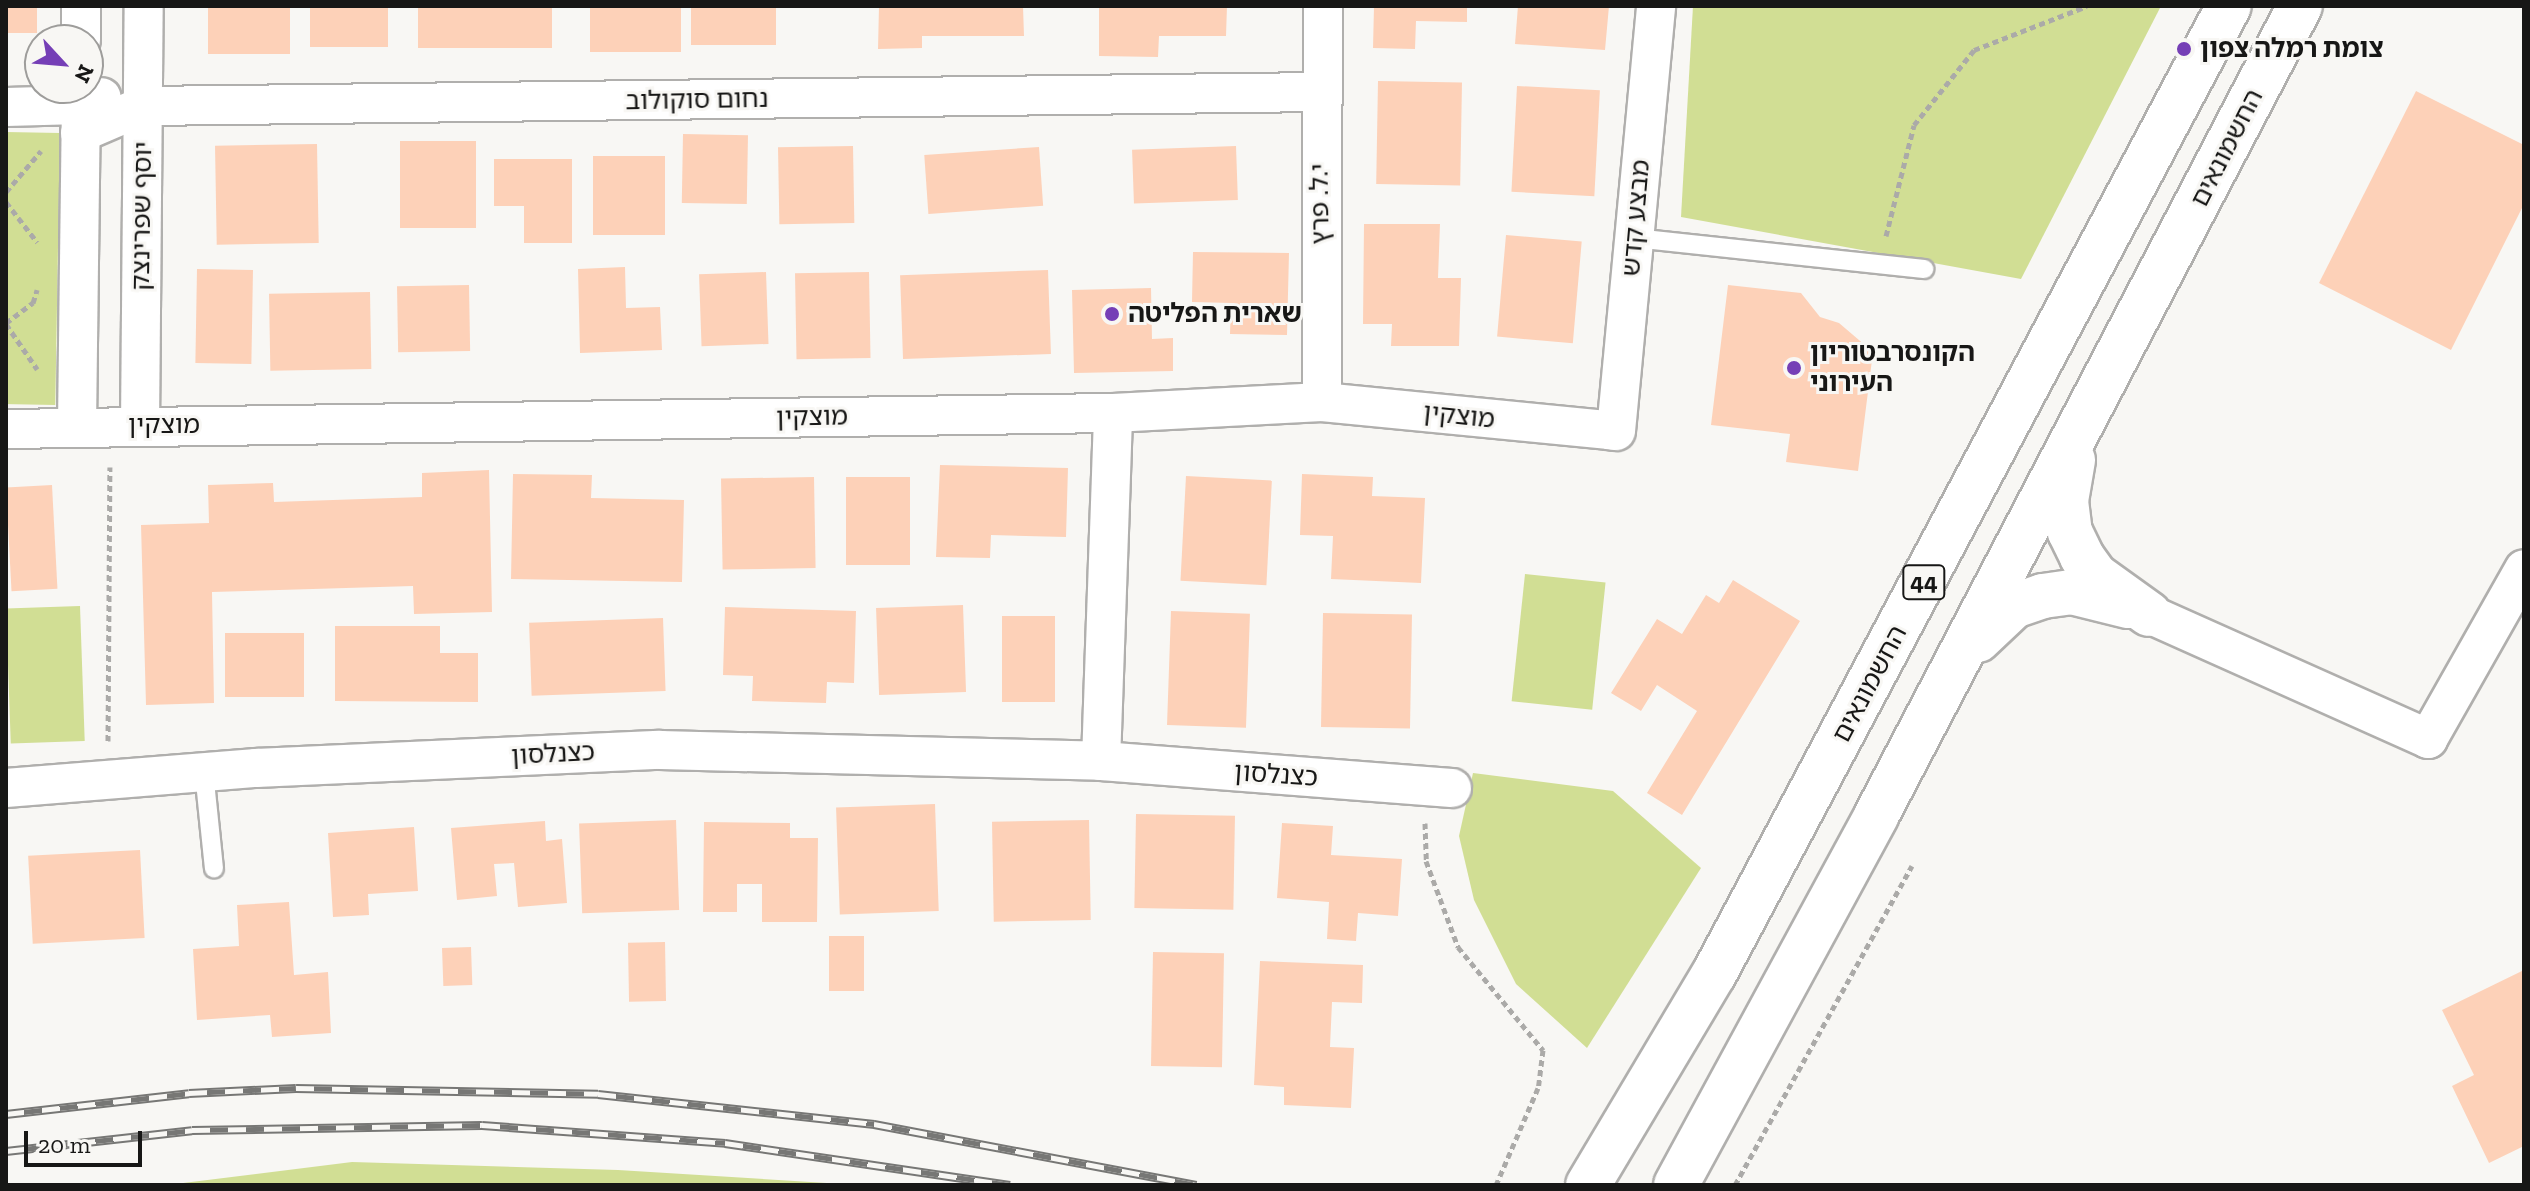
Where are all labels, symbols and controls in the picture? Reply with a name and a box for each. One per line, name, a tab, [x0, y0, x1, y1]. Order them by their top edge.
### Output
north arrow	[24, 24, 104, 104]
place label: צומת רמלה צפון	[2200, 33, 2384, 65]
marker: צומת רמלה צפון	[2175, 40, 2193, 58]
text: N	[68, 60, 100, 87]
street label: נחום סוקולוב	[625, 83, 769, 117]
street label: החשמונאים	[2184, 84, 2270, 212]
street label: יוסף שפרינצק	[125, 141, 159, 291]
street label: מבצע קדש	[1615, 158, 1657, 278]
street label: י.ל. פרץ	[1304, 163, 1336, 245]
place label: שארית הפליטה	[1128, 298, 1302, 330]
marker: שארית הפליטה	[1103, 305, 1121, 323]
place label: הקונסרבטוריון העירוני	[1810, 337, 1975, 398]
marker: הקונסרבטוריון העירוני	[1785, 359, 1803, 377]
street label: מוצקין	[1422, 397, 1496, 435]
street label: מוצקין	[776, 401, 848, 433]
street label: מוצקין	[128, 409, 200, 441]
road number: 44	[1902, 562, 1946, 602]
street label: החשמונאים	[1826, 620, 1914, 748]
street label: כצנלסון	[510, 736, 596, 772]
street label: כצנלסון	[1233, 757, 1319, 793]
scale bar	[28, 1115, 146, 1165]
text: 20 m	[38, 1130, 90, 1159]

